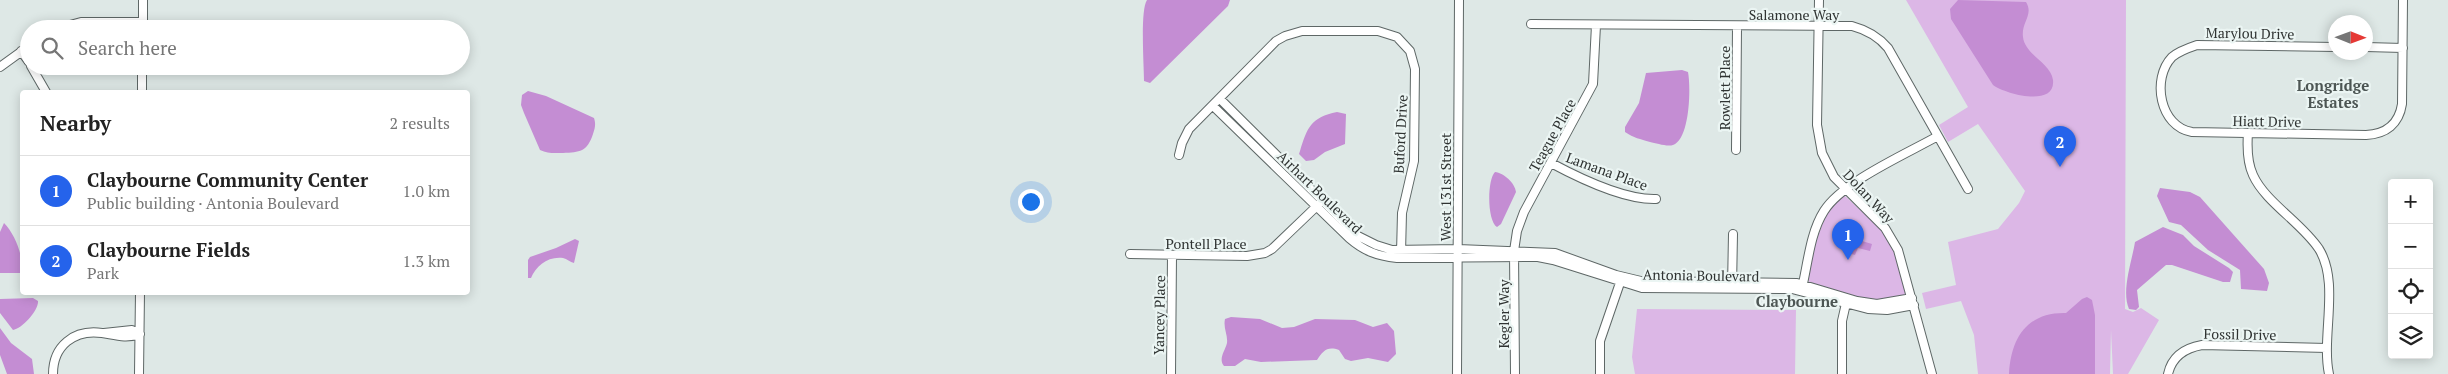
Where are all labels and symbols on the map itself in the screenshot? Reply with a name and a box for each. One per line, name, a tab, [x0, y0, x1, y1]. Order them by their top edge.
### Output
street label: Salamone Way	[1749, 5, 1840, 24]
north arrow	[2328, 15, 2373, 60]
street label: Marylou Drive	[2205, 23, 2295, 43]
street label: Rowlett Place	[1715, 46, 1734, 130]
district label: Longridge Estates	[2297, 75, 2369, 112]
street label: Buford Drive	[1388, 94, 1412, 174]
street label: Teague Place	[1524, 95, 1580, 175]
street label: Hiatt Drive	[2233, 111, 2301, 131]
pin: 2	[2044, 126, 2076, 167]
street label: West 131st Street	[1436, 132, 1455, 241]
street label: Airhart Boulevard	[1273, 147, 1367, 238]
street label: Lamana Place	[1564, 147, 1650, 195]
street label: Dolan Way	[1839, 165, 1899, 228]
your location	[1018, 189, 1044, 215]
pin: 1	[1832, 219, 1864, 260]
street label: Pontell Place	[1166, 234, 1247, 253]
street label: Antonia Boulevard	[1643, 264, 1760, 286]
street label: Yancey Place	[1149, 275, 1169, 355]
street label: Kegler Way	[1494, 279, 1513, 349]
district label: Claybourne	[1756, 291, 1838, 311]
street label: Fossil Drive	[2203, 324, 2277, 344]

